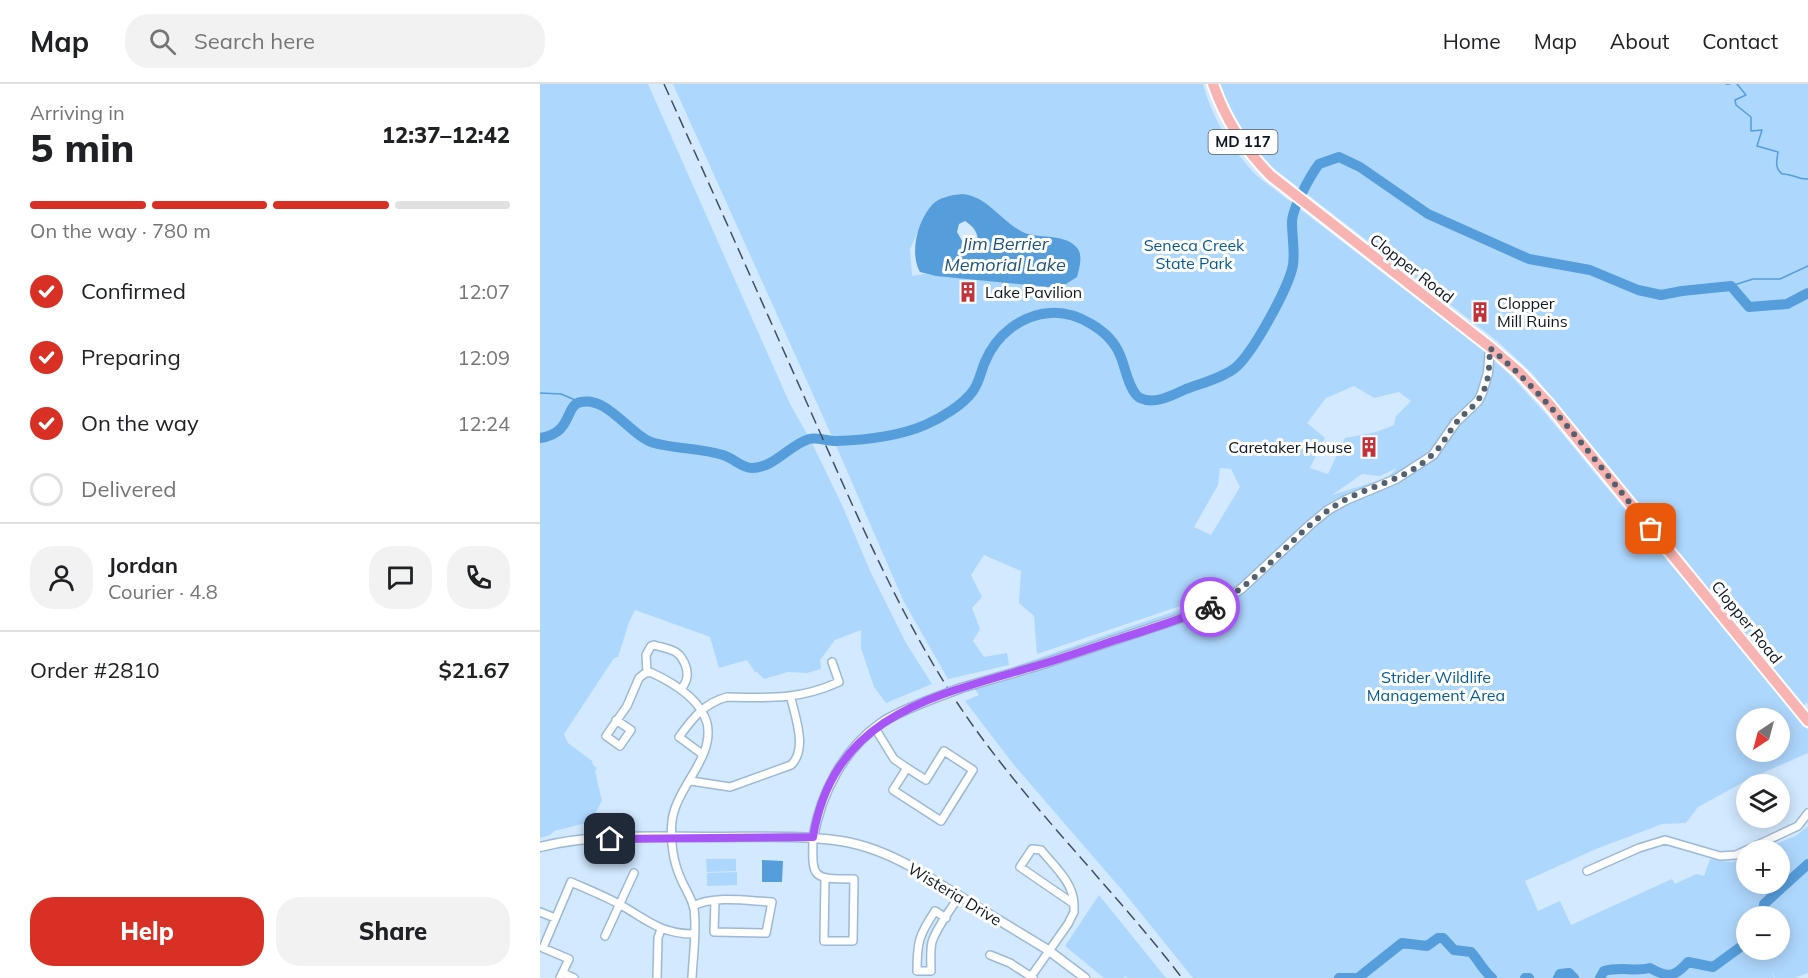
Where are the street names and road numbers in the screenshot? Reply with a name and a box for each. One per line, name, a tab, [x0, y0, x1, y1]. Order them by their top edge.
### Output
road number: MD 117	[1208, 130, 1278, 154]
street label: Clopper Road	[1366, 229, 1458, 307]
street label: Clopper Road	[1707, 576, 1787, 668]
street label: Wisteria Drive	[905, 858, 1005, 930]

